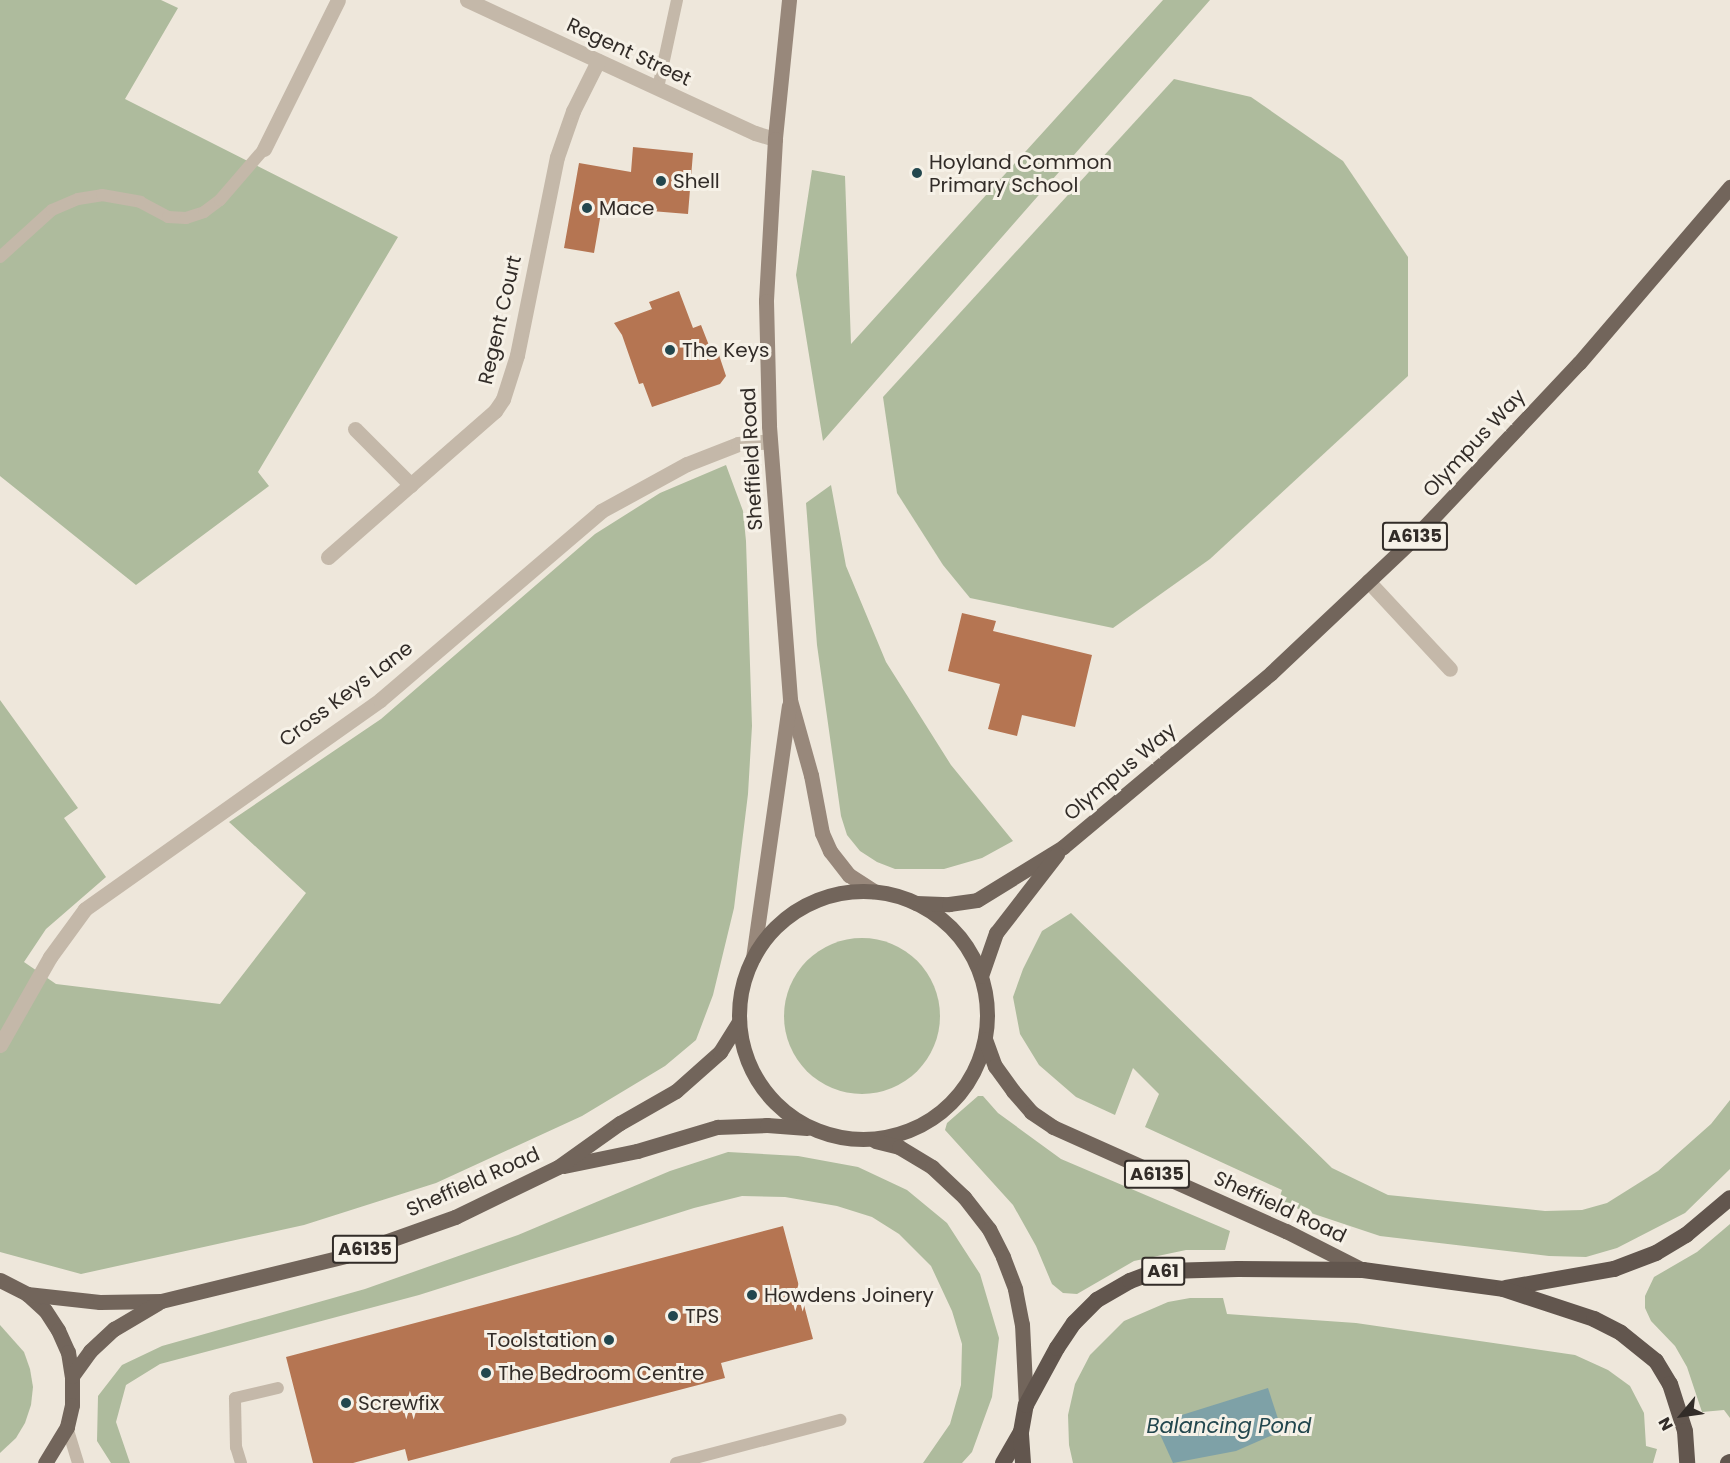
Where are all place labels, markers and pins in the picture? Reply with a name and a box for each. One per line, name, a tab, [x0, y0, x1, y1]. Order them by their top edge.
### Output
place label: Hoyland Common Primary School	[929, 150, 1112, 197]
marker: Hoyland Common Primary School	[910, 166, 924, 180]
place label: Shell	[673, 169, 720, 193]
marker: Shell	[654, 174, 668, 188]
place label: Mace	[599, 196, 654, 220]
marker: Mace	[580, 201, 594, 215]
place label: The Keys	[682, 338, 769, 362]
marker: The Keys	[663, 343, 677, 357]
place label: Howdens Joinery	[764, 1283, 934, 1307]
marker: Howdens Joinery	[745, 1288, 759, 1302]
place label: TPS	[685, 1304, 719, 1328]
marker: TPS	[666, 1309, 680, 1323]
place label: Toolstation	[487, 1328, 597, 1352]
marker: Toolstation	[602, 1333, 616, 1347]
place label: The Bedroom Centre	[498, 1361, 704, 1385]
marker: The Bedroom Centre	[479, 1366, 493, 1380]
place label: Screwfix	[358, 1391, 439, 1415]
marker: Screwfix	[339, 1396, 353, 1410]

